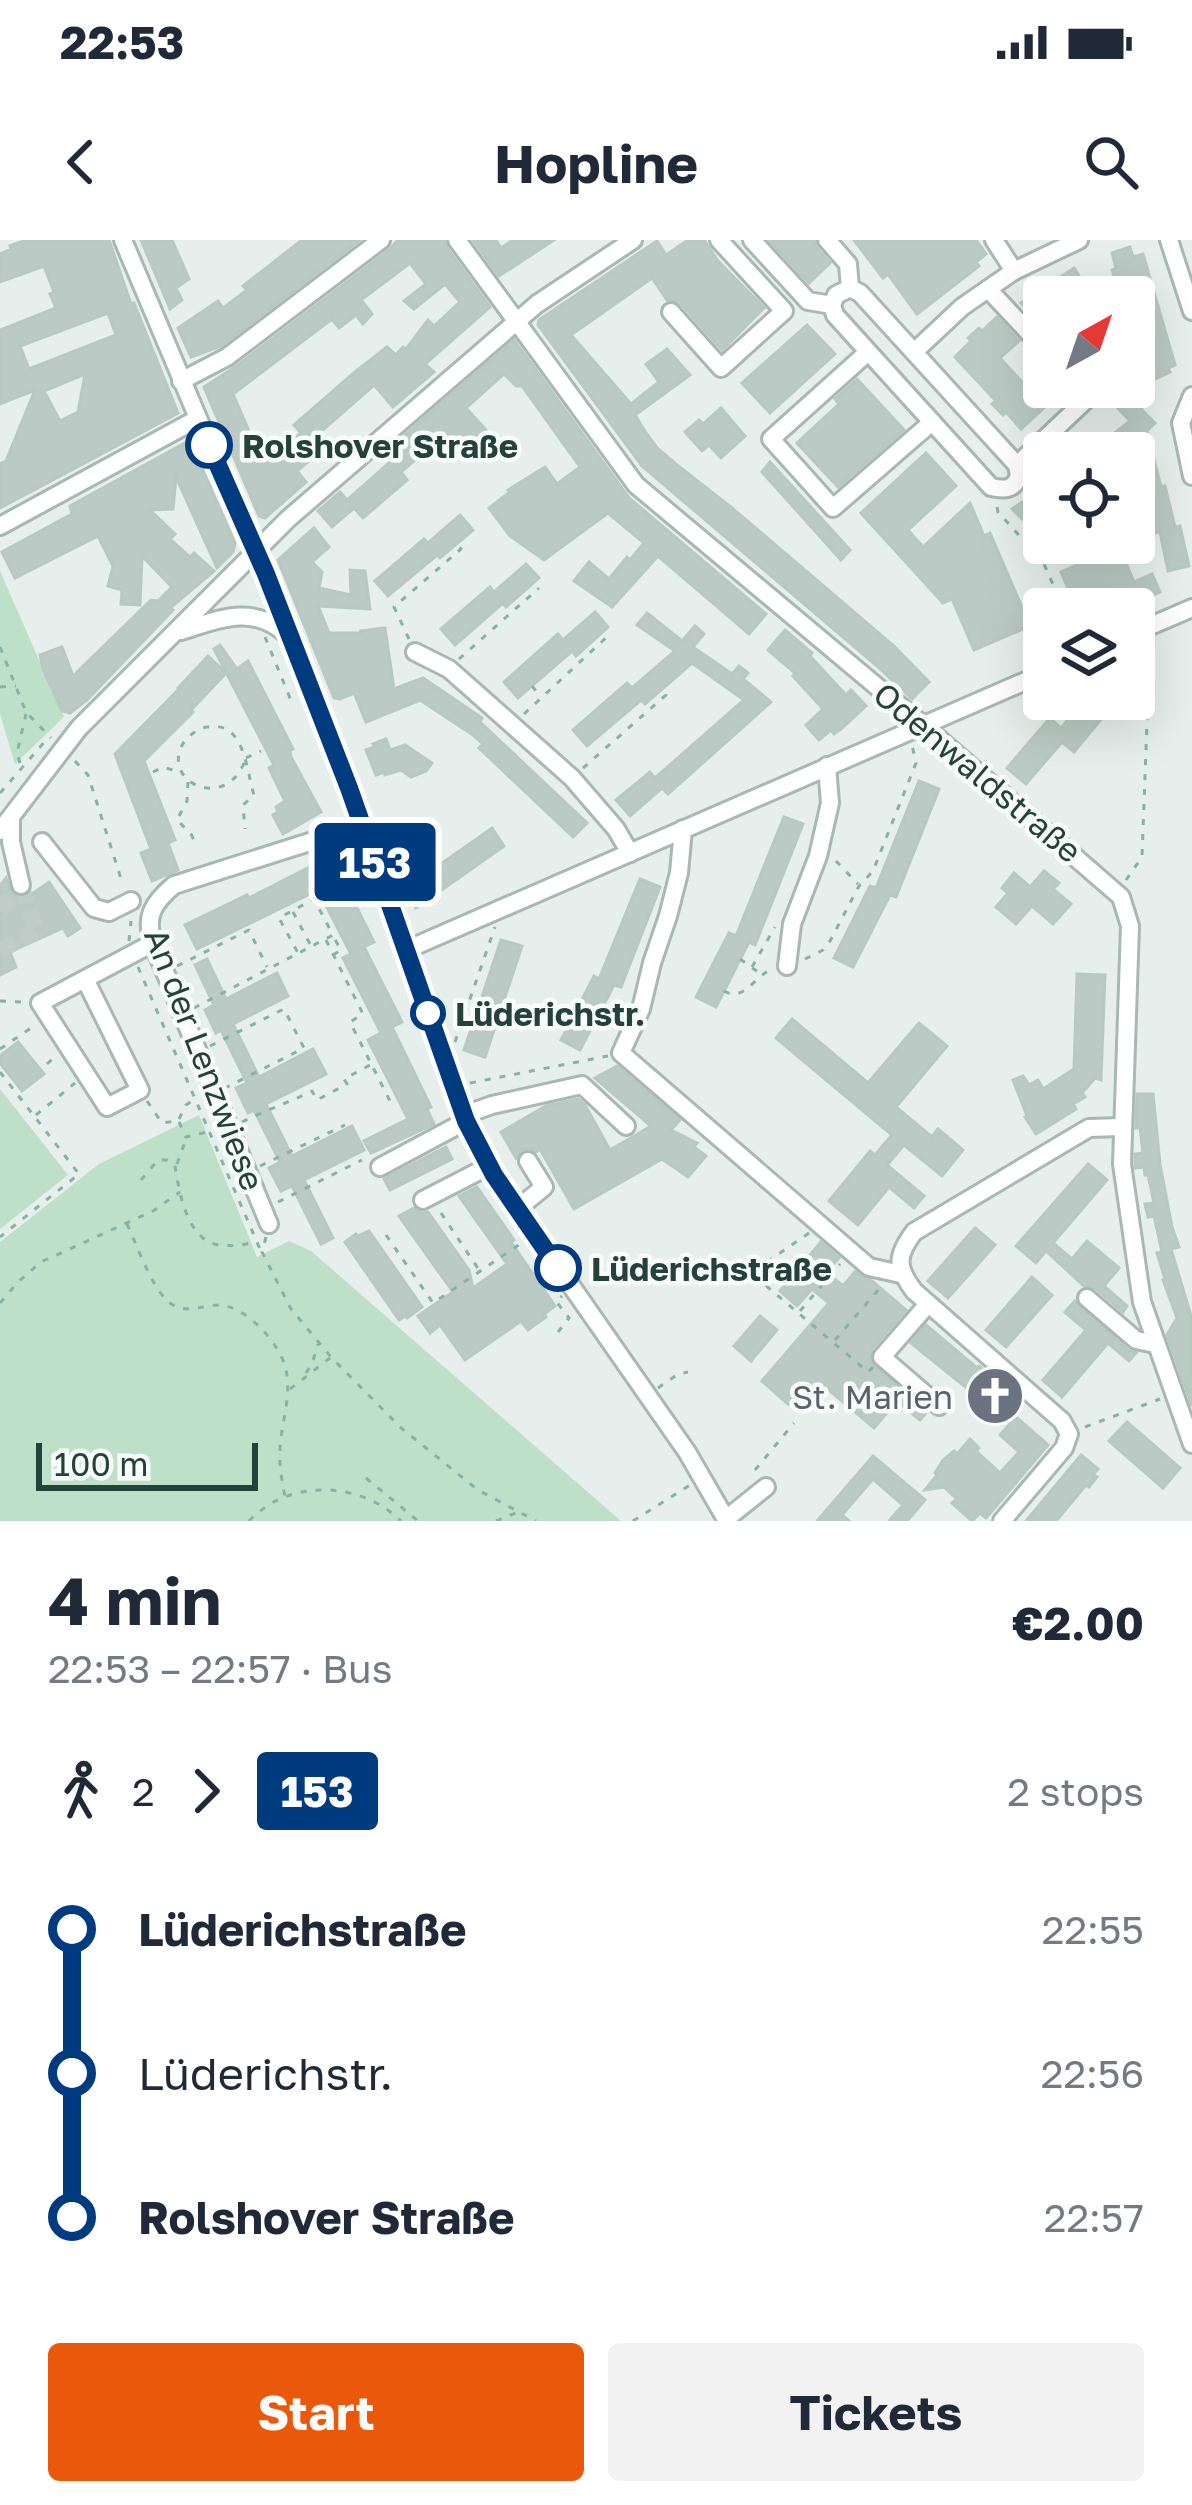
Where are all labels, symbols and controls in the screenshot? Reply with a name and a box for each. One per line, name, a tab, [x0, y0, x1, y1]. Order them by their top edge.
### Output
text: 22:53	[60, 15, 184, 69]
icon: back	[48, 129, 114, 195]
icon: search	[1078, 129, 1144, 195]
text: Hopline	[494, 130, 698, 195]
north arrow	[1023, 276, 1155, 408]
map controls	[1023, 276, 1155, 720]
marker: Rolshover Straße	[187, 423, 231, 467]
place label: Rolshover Straße	[242, 426, 518, 465]
button: locate	[1023, 432, 1155, 564]
button: layers	[1023, 588, 1155, 720]
street label: Odenwaldstraße	[866, 674, 1090, 870]
line badge: 153	[306, 823, 444, 901]
text: 153	[339, 837, 411, 887]
street label: An der Lenzwiese	[137, 922, 273, 1196]
place label: Lüderichstr.	[455, 994, 645, 1033]
marker: Lüderichstr.	[412, 997, 444, 1029]
marker: Lüderichstraße	[536, 1246, 580, 1290]
place label: Lüderichstraße	[591, 1249, 832, 1288]
church icon: St. Marien	[964, 1365, 1026, 1427]
place label: St. Marien	[792, 1377, 953, 1416]
scale bar	[36, 1437, 258, 1490]
text: 100 m	[54, 1444, 148, 1483]
text: 4 min	[48, 1560, 222, 1640]
text: €2.00	[1012, 1596, 1144, 1650]
text: 22:53 – 22:57 · Bus	[48, 1645, 392, 1692]
icon: walk	[48, 1758, 114, 1824]
icon: forward	[173, 1758, 239, 1824]
text: 153	[281, 1766, 354, 1816]
text: 2	[132, 1768, 155, 1815]
text: 2 stops	[1007, 1768, 1144, 1815]
text: Lüderichstraße	[138, 1902, 466, 1956]
text: 22:55	[1042, 1906, 1144, 1953]
text: Lüderichstr.	[138, 2046, 393, 2100]
text: 22:56	[1041, 2050, 1144, 2097]
text: Rolshover Straße	[138, 2190, 515, 2244]
text: 22:57	[1044, 2194, 1144, 2241]
button: Start	[48, 2343, 584, 2481]
button: Tickets	[608, 2343, 1144, 2481]

